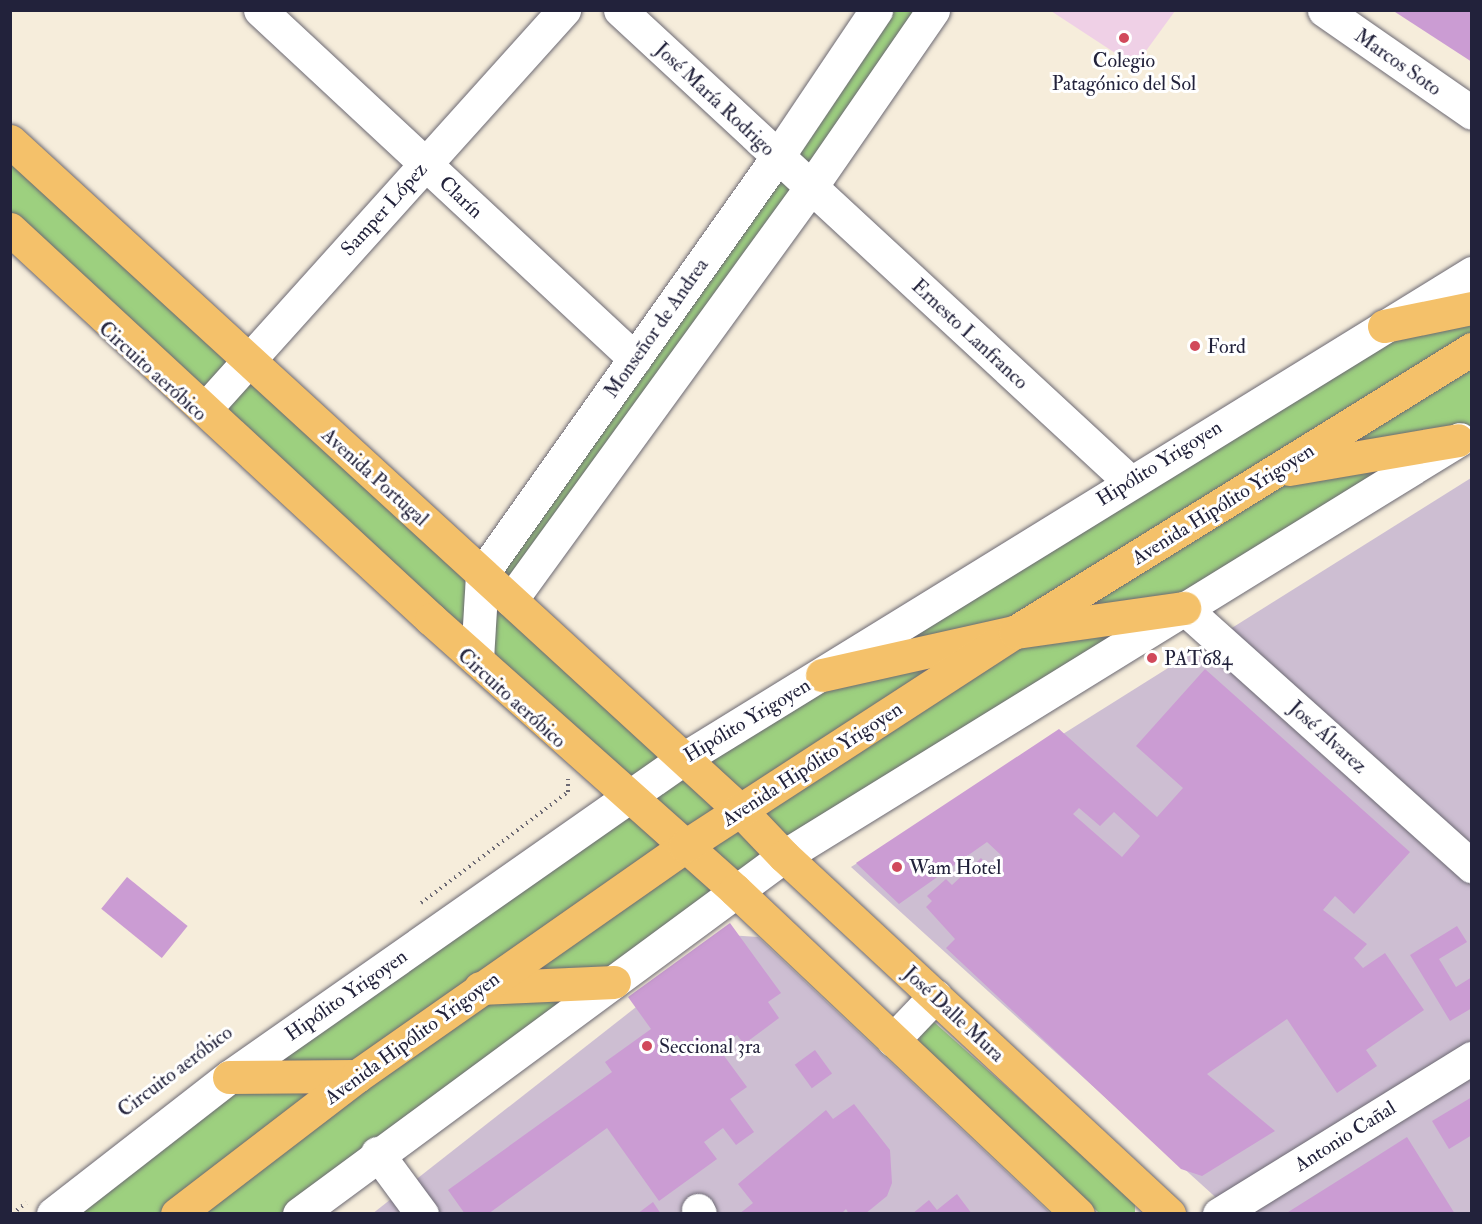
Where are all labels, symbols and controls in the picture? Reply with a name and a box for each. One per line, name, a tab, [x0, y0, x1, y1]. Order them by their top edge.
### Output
street label: Marcos Soto	[1350, 23, 1446, 101]
marker: Colegio Patagónico del Sol	[1117, 31, 1131, 45]
street label: José María Rodrigo	[650, 37, 780, 161]
place label: Colegio Patagónico del Sol	[1052, 48, 1196, 95]
street label: Samper López	[336, 157, 432, 261]
street label: Clarín	[434, 171, 488, 223]
street label: Monseñor de Andrea	[599, 254, 713, 402]
street label: Ernesto Lanfranco	[907, 274, 1033, 394]
street label: Circuito aeróbico	[94, 316, 212, 426]
place label: Ford	[1207, 334, 1246, 358]
marker: Ford	[1188, 339, 1202, 353]
street label: Hipólito Yrigoyen	[1092, 415, 1226, 511]
street label: Avenida Portugal	[317, 423, 433, 531]
street label: Avenida Hipólito Yrigoyen	[1128, 438, 1318, 570]
street label: Circuito aeróbico	[453, 643, 571, 753]
place label: PAT684	[1164, 646, 1232, 670]
marker: PAT684	[1145, 651, 1159, 665]
street label: Hipólito Yrigoyen	[679, 673, 815, 767]
street label: José Álvarez	[1284, 696, 1372, 778]
street label: Avenida Hipólito Yrigoyen	[717, 697, 907, 831]
place label: Wam Hotel	[909, 855, 1001, 879]
marker: Wam Hotel	[890, 860, 904, 874]
street label: Hipólito Yrigoyen	[280, 944, 412, 1046]
street label: José Dalle Mura	[899, 961, 1009, 1067]
street label: Avenida Hipólito Yrigoyen	[320, 967, 504, 1109]
street label: Circuito aeróbico	[113, 1020, 237, 1122]
place label: Seccional 3ra	[659, 1034, 761, 1058]
marker: Seccional 3ra	[640, 1039, 654, 1053]
street label: Antonio Cañal	[1290, 1095, 1400, 1177]

